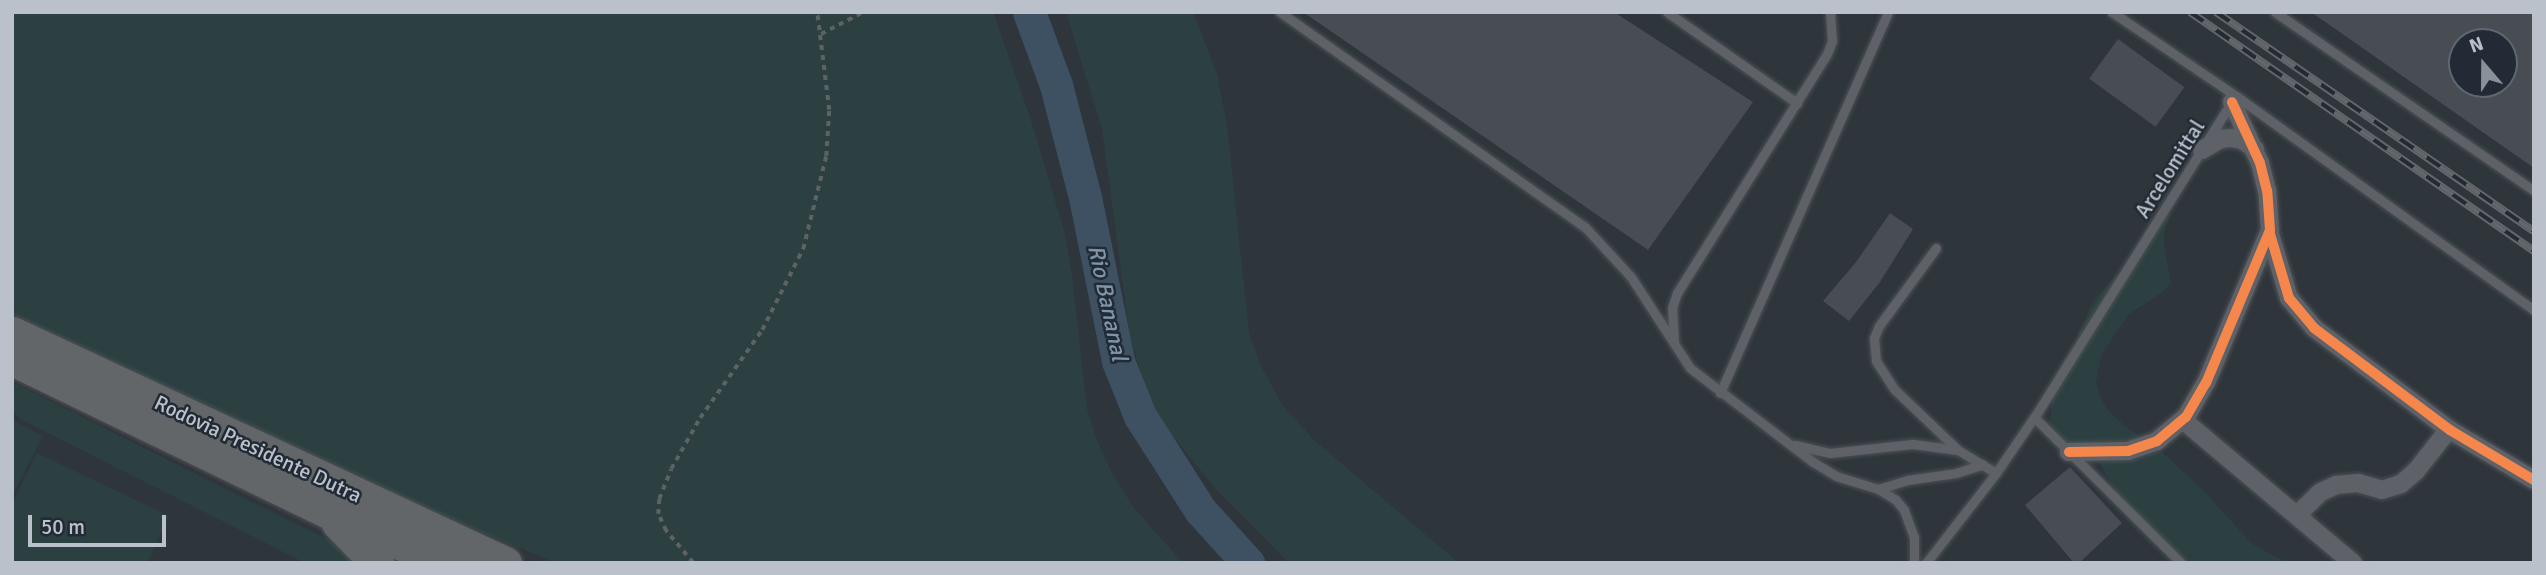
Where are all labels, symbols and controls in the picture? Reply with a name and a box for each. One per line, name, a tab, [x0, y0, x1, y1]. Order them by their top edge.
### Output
north arrow	[2448, 28, 2518, 98]
text: N	[2466, 32, 2487, 59]
street label: Arcelomittal	[2130, 115, 2210, 223]
water label: Rio Bananal	[1081, 243, 1133, 363]
street label: Rodovia Presidente Dutra	[150, 390, 366, 508]
scale bar	[32, 502, 170, 546]
text: 50 m	[41, 514, 85, 540]

